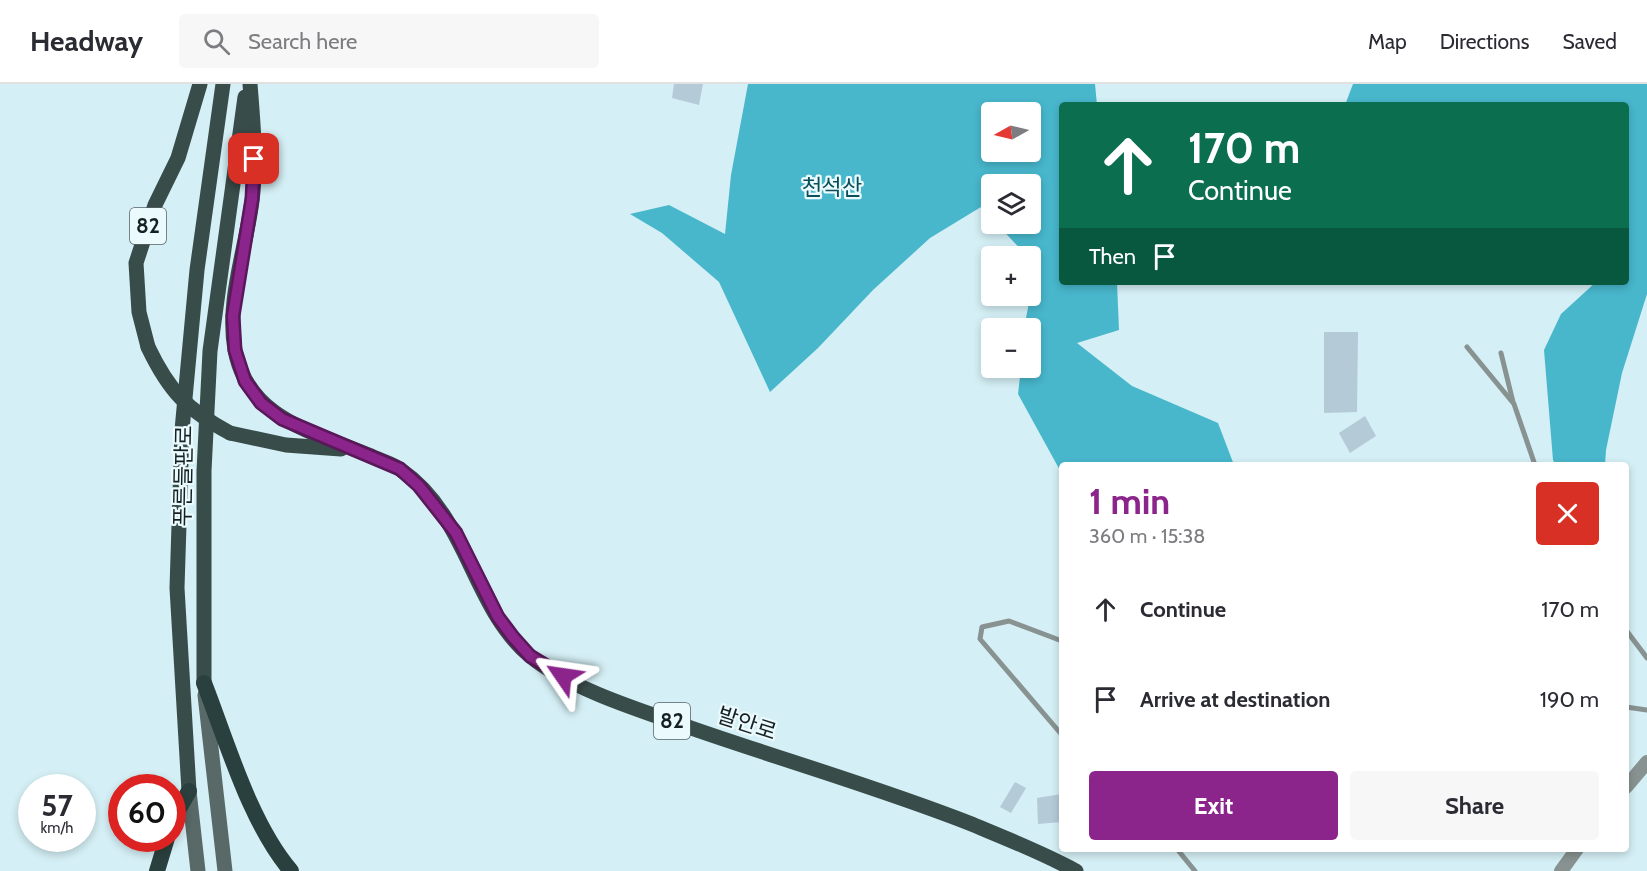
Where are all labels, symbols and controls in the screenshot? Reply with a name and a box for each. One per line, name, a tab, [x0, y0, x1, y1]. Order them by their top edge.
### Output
search box	[179, 14, 599, 68]
text: Headway	[30, 24, 143, 58]
icon: search	[200, 25, 233, 58]
text: Search here	[248, 28, 357, 55]
text: Map	[1368, 29, 1407, 54]
text: Directions	[1440, 29, 1529, 54]
text: Saved	[1562, 29, 1617, 54]
north arrow	[981, 102, 1041, 162]
map controls	[981, 102, 1041, 378]
text: 170 m	[1188, 122, 1300, 174]
icon: ahead	[1089, 126, 1167, 204]
pin	[228, 133, 279, 184]
icon: arrive	[237, 142, 270, 175]
park label: 천석산	[802, 174, 862, 201]
button: layers	[981, 174, 1041, 234]
text: Continue	[1188, 174, 1292, 207]
road number: 82	[130, 208, 166, 244]
icon: arrive	[1148, 240, 1181, 273]
text: Then	[1089, 243, 1136, 270]
button: +	[981, 246, 1041, 306]
button: −	[981, 318, 1041, 378]
street label: 푸른들판로	[169, 425, 198, 527]
text: 1 min	[1089, 479, 1170, 523]
button: close	[1536, 482, 1599, 545]
text: 360 m · 15:38	[1089, 524, 1205, 548]
icon: ahead	[1089, 593, 1122, 626]
text: Continue	[1140, 596, 1226, 623]
text: 170 m	[1541, 596, 1599, 623]
position arrow	[531, 644, 595, 708]
icon: arrive	[1089, 683, 1122, 716]
text: Arrive at destination	[1140, 686, 1330, 713]
text: 190 m	[1540, 686, 1599, 713]
street label: 발안로	[714, 701, 780, 746]
road number: 82	[654, 703, 690, 739]
button: Exit	[1089, 771, 1338, 840]
button: Share	[1350, 771, 1599, 840]
speed limit sign: 60	[108, 774, 186, 852]
text: 57	[41, 787, 73, 824]
text: km/h	[41, 819, 73, 837]

